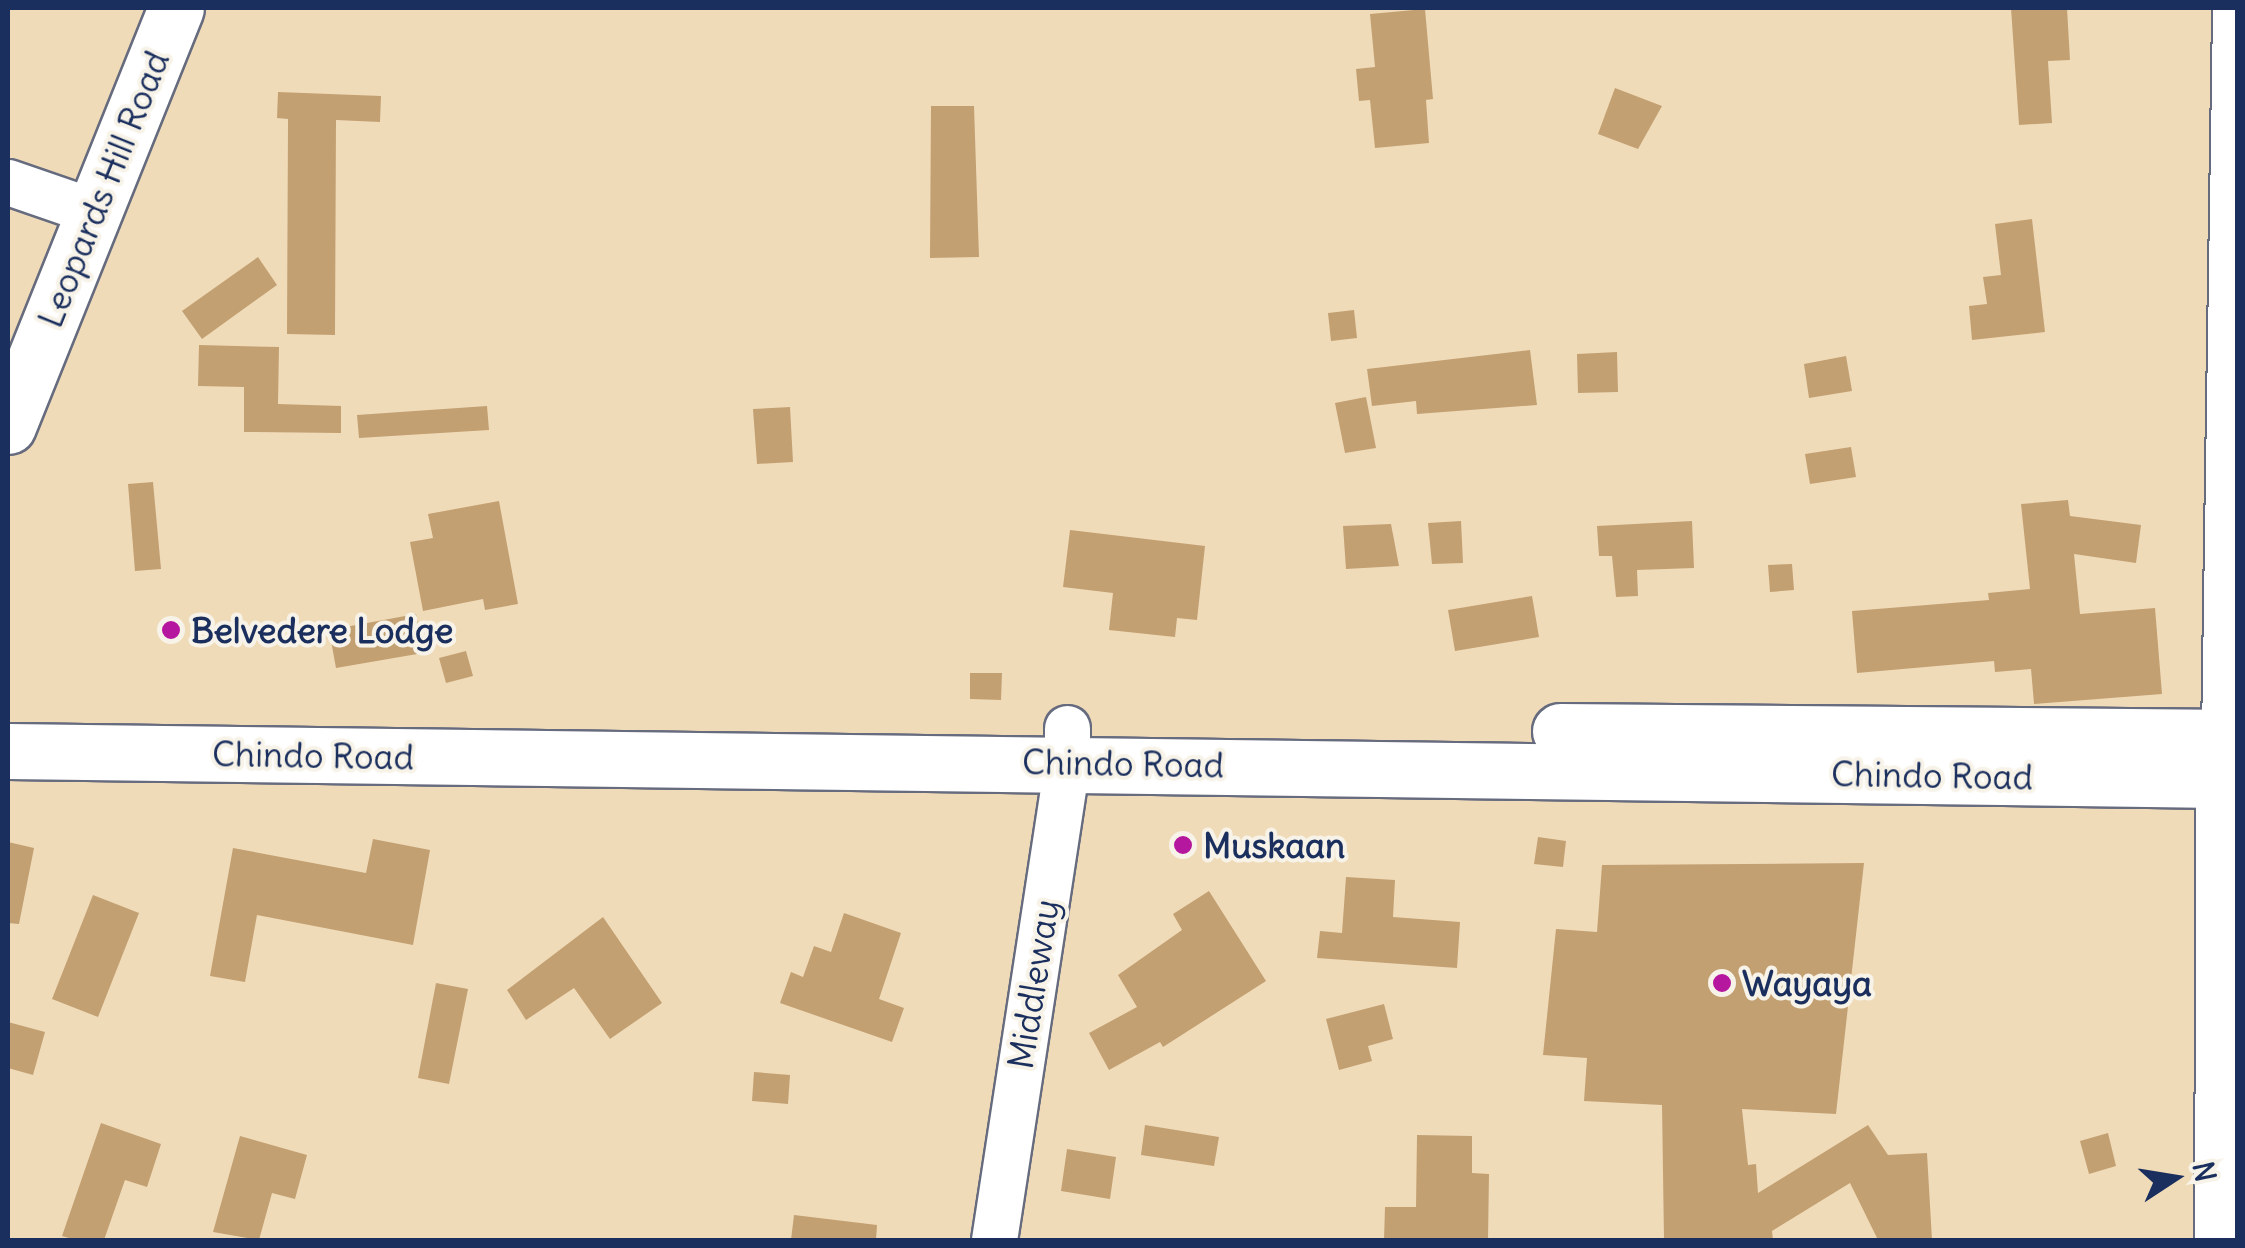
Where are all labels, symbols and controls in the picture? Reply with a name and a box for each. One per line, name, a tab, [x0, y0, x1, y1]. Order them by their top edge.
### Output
street label: Leopards Hill Road	[28, 45, 178, 333]
place label: Belvedere Lodge	[191, 609, 453, 651]
marker: Belvedere Lodge	[160, 619, 182, 641]
street label: Chindo Road	[212, 732, 414, 778]
street label: Chindo Road	[1022, 740, 1224, 786]
street label: Chindo Road	[1831, 752, 2033, 798]
place label: Muskaan	[1203, 824, 1345, 866]
marker: Muskaan	[1172, 834, 1194, 856]
street label: Middleway	[999, 896, 1067, 1072]
place label: Wayaya	[1742, 962, 1872, 1004]
marker: Wayaya	[1711, 972, 1733, 994]
north arrow	[2125, 1128, 2225, 1228]
text: N	[2185, 1159, 2224, 1185]

